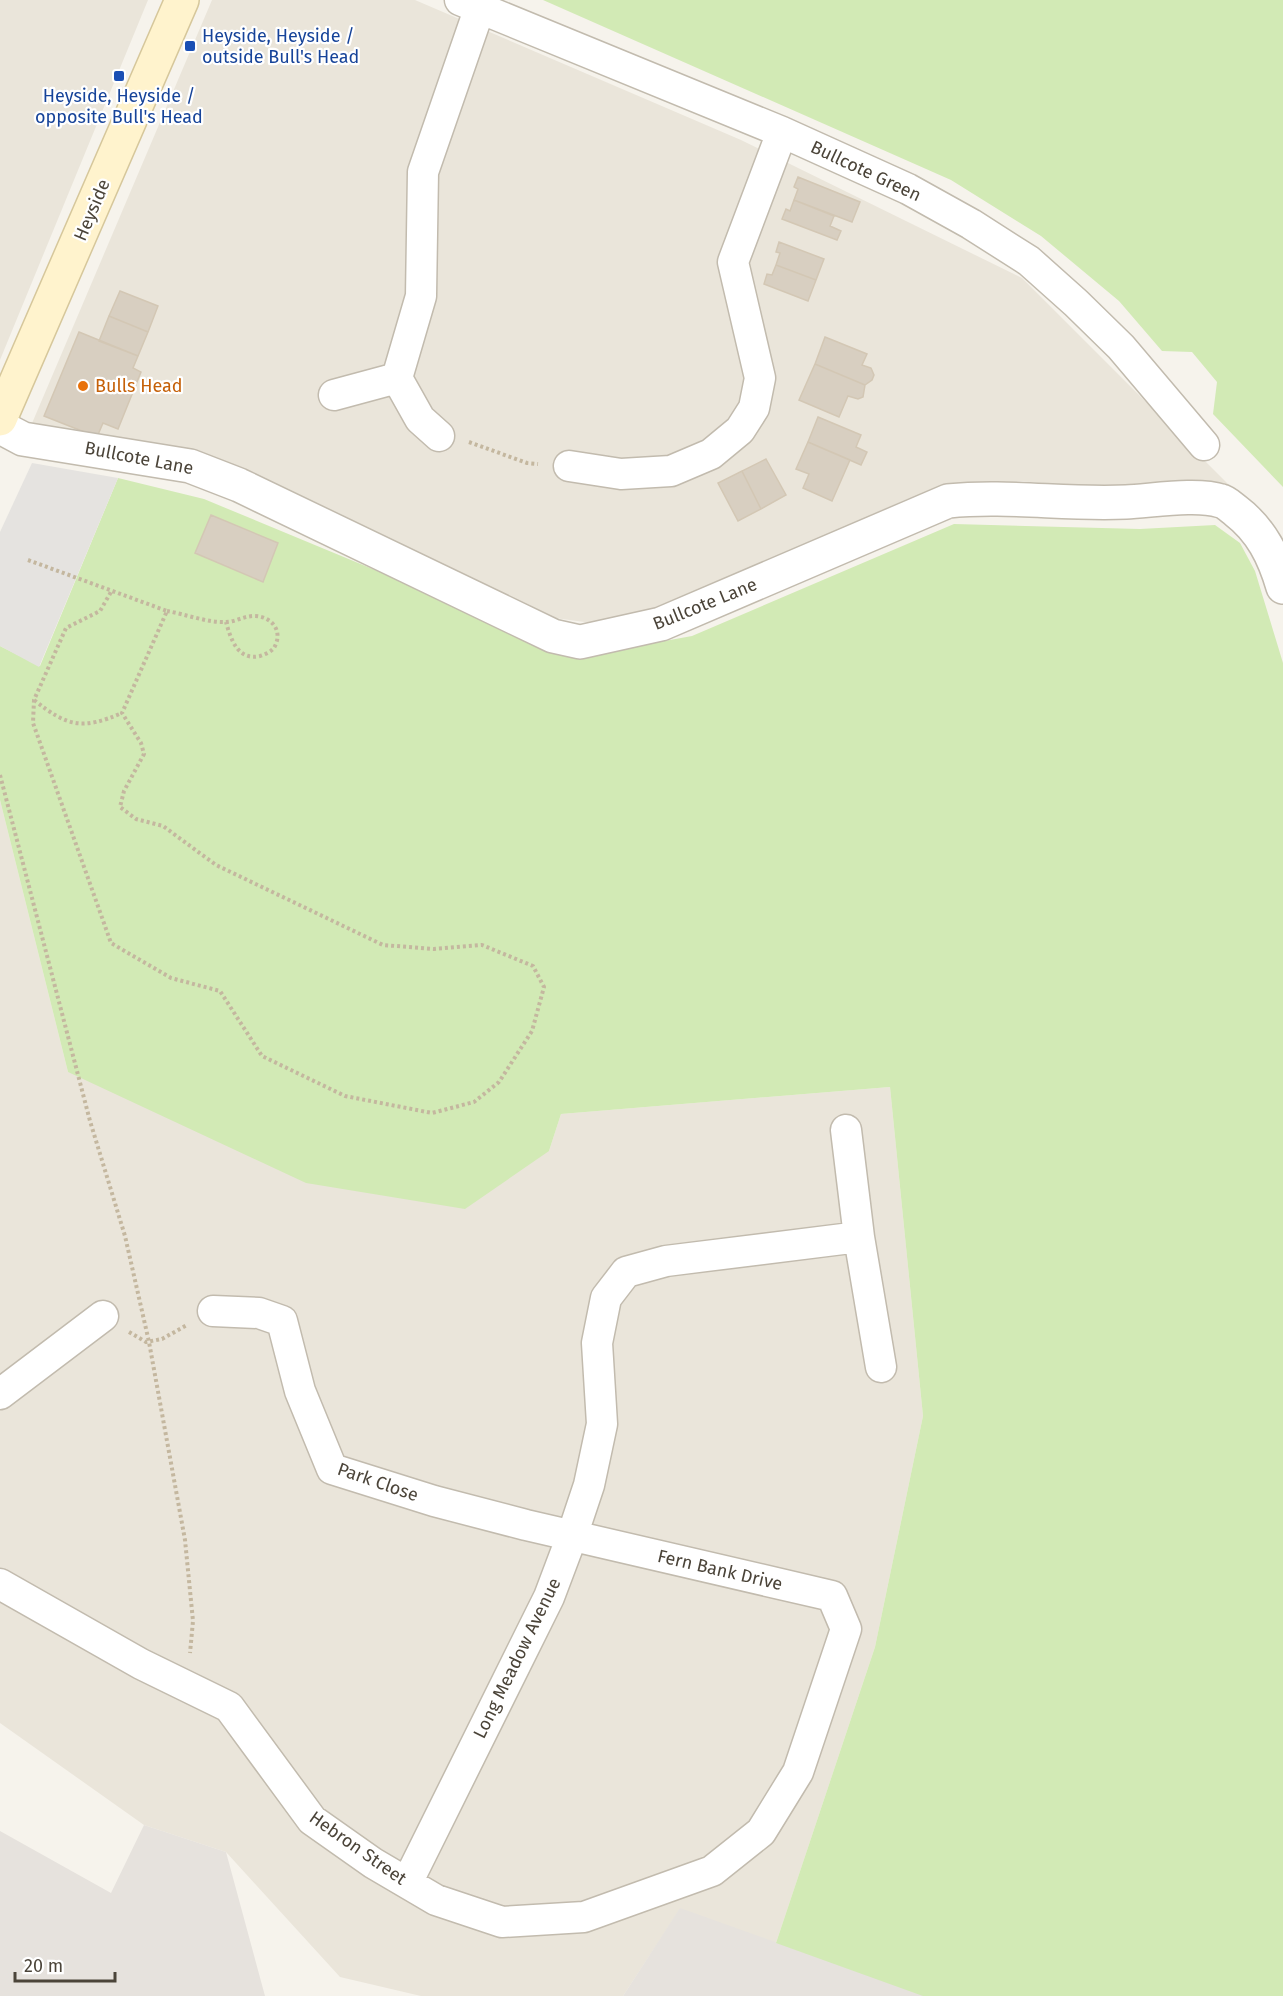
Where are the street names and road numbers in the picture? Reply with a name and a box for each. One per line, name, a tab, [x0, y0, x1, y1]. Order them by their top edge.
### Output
street label: Bullcote Green	[807, 136, 925, 206]
street label: Heyside	[69, 176, 115, 244]
street label: Bullcote Lane	[83, 437, 195, 479]
street label: Bullcote Lane	[650, 573, 760, 635]
street label: Park Close	[335, 1458, 421, 1506]
street label: Fern Bank Drive	[655, 1545, 785, 1595]
street label: Long Meadow Avenue	[469, 1574, 565, 1742]
street label: Hebron Street	[305, 1806, 411, 1890]

